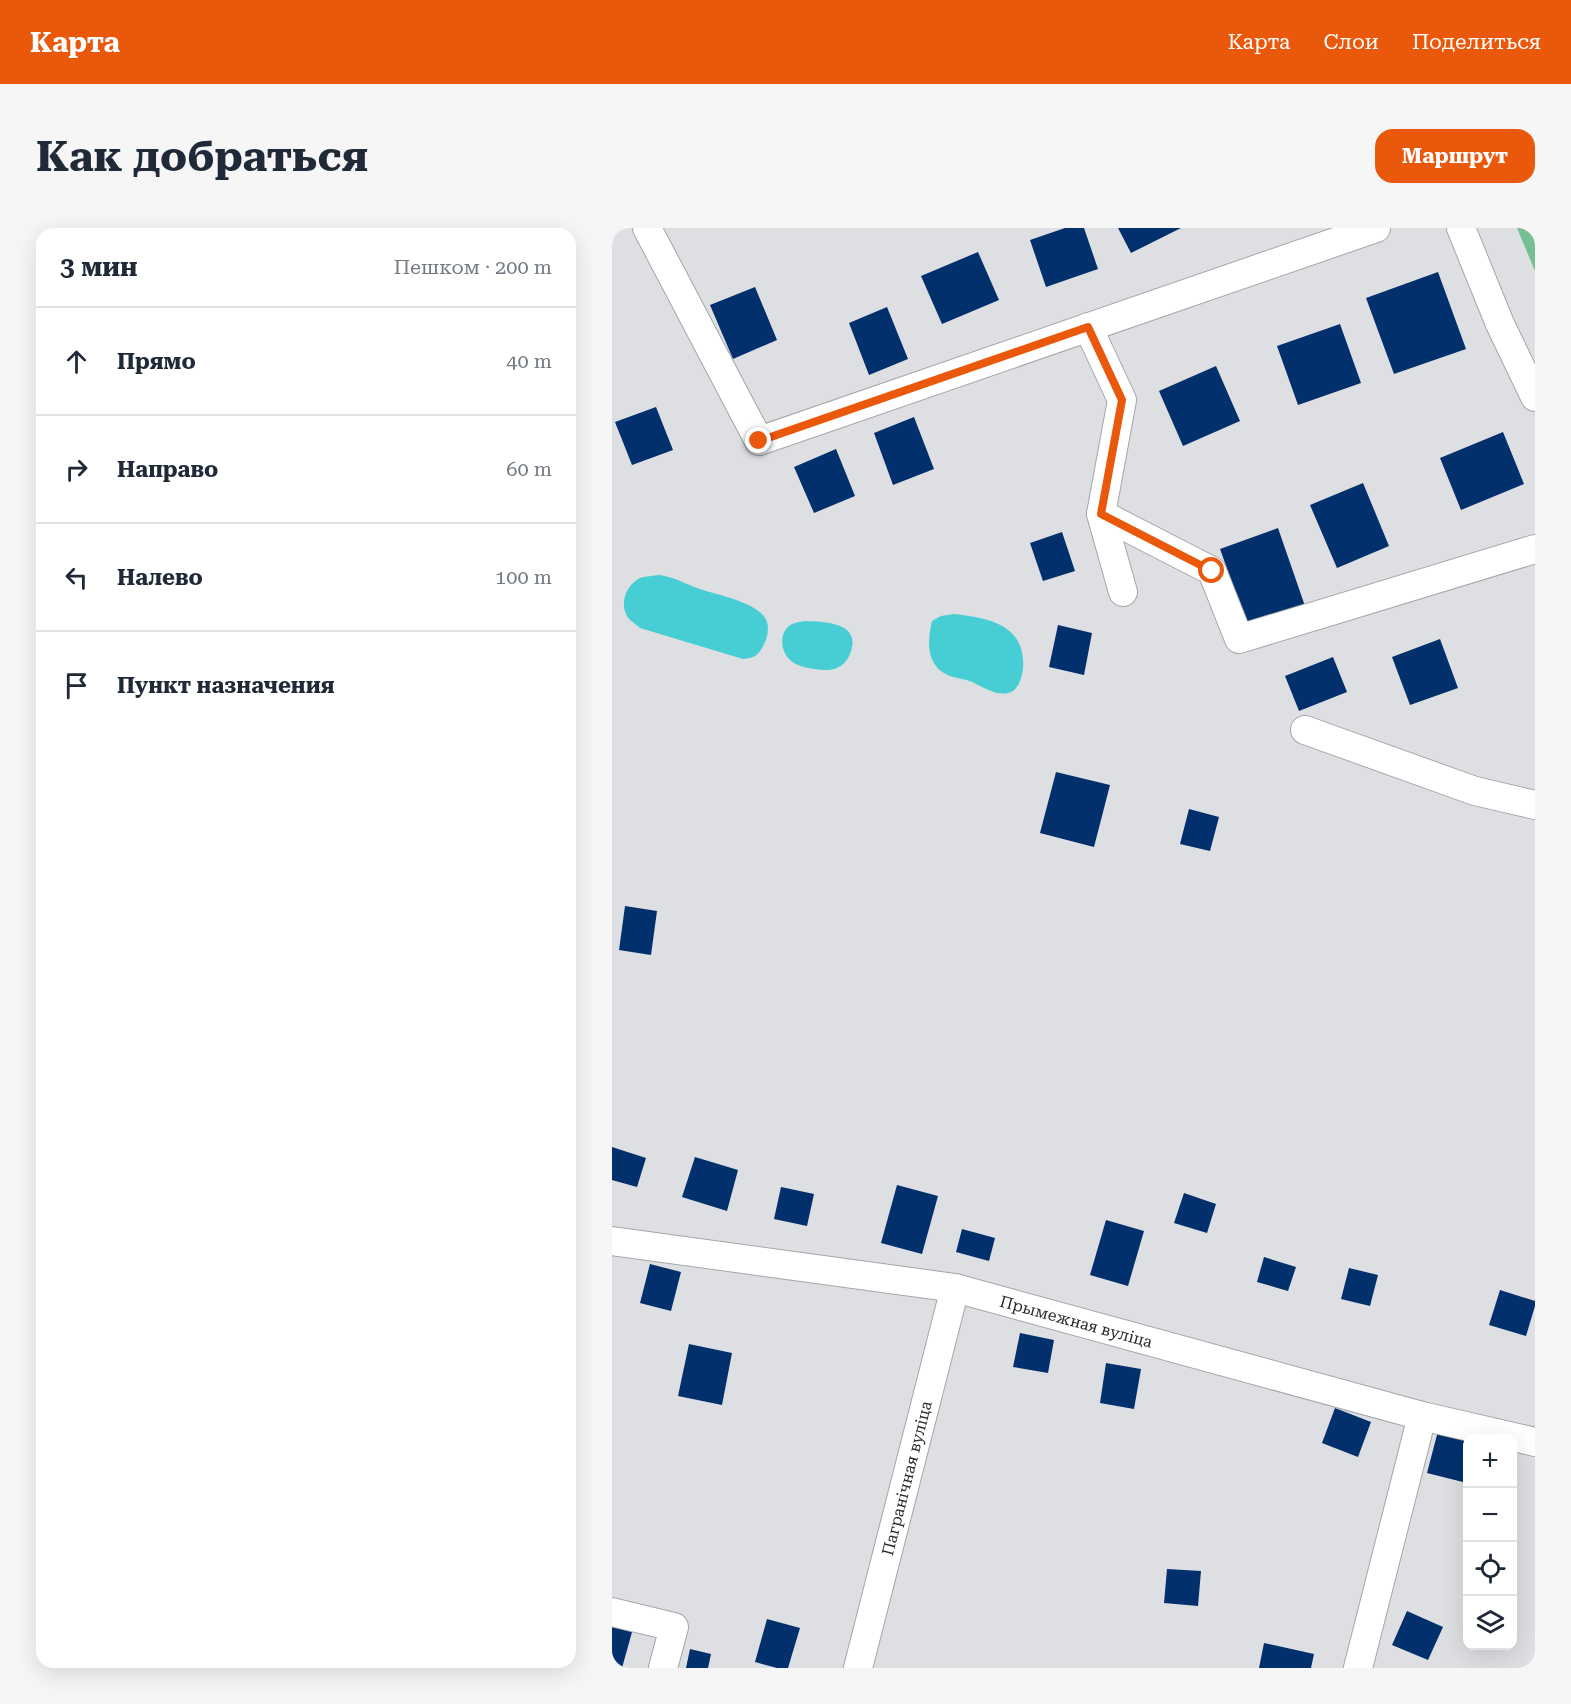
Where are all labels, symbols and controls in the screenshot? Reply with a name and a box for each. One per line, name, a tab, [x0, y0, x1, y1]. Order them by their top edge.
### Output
text: Карта	[30, 26, 120, 59]
text: Карта	[1228, 30, 1291, 54]
text: Слои	[1324, 30, 1379, 54]
text: Поделиться	[1412, 30, 1541, 54]
button: Маршрут	[1375, 129, 1535, 183]
text: Как добраться	[36, 132, 368, 181]
text: 3 мин	[60, 252, 138, 282]
text: Пешком · 200 m	[394, 255, 552, 279]
icon: ahead	[60, 345, 93, 378]
text: Прямо	[117, 349, 196, 374]
text: 40 m	[506, 349, 552, 373]
route end	[745, 427, 771, 453]
icon: right	[60, 453, 93, 486]
text: Направо	[117, 457, 218, 482]
text: 60 m	[506, 457, 552, 481]
route start	[1198, 557, 1224, 583]
icon: left	[60, 561, 93, 594]
text: Налево	[117, 565, 203, 590]
text: 100 m	[495, 565, 552, 589]
icon: arrive	[60, 669, 93, 702]
text: Пункт назначения	[117, 673, 335, 698]
street label: Прымежная вуліца	[998, 1292, 1155, 1352]
street label: Пагранічная вуліца	[878, 1399, 936, 1558]
map controls	[1463, 1434, 1517, 1650]
button: +	[1463, 1434, 1517, 1488]
button: −	[1463, 1488, 1517, 1542]
button: locate	[1463, 1542, 1517, 1596]
button: layers	[1463, 1596, 1517, 1650]

